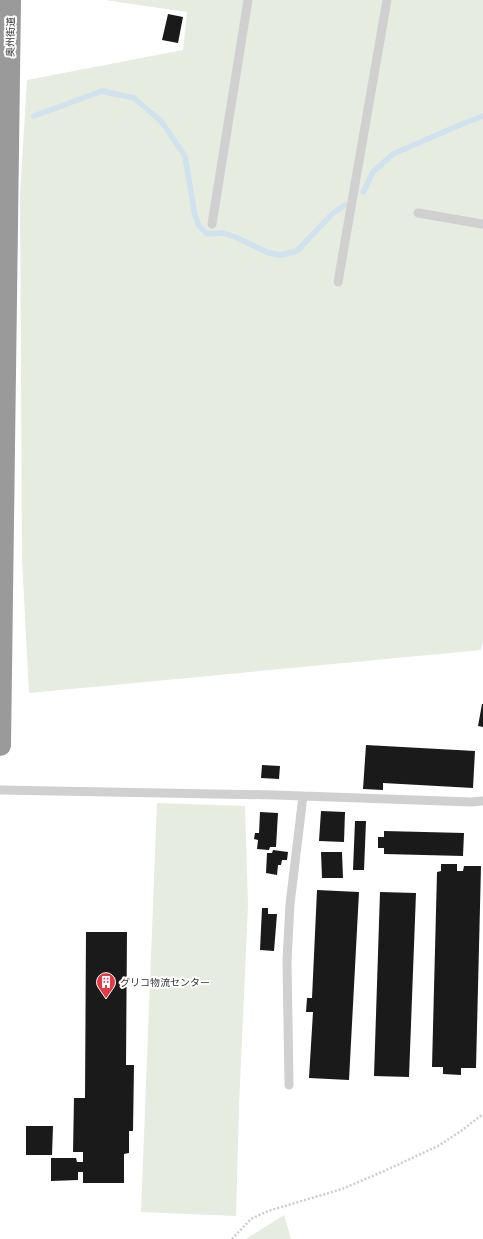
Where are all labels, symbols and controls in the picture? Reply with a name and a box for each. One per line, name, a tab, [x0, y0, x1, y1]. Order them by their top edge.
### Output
street label: 奥州街道	[4, 17, 17, 57]
building icon: グリコ物流センター	[95, 971, 117, 999]
place label: グリコ物流センター	[120, 976, 210, 989]

